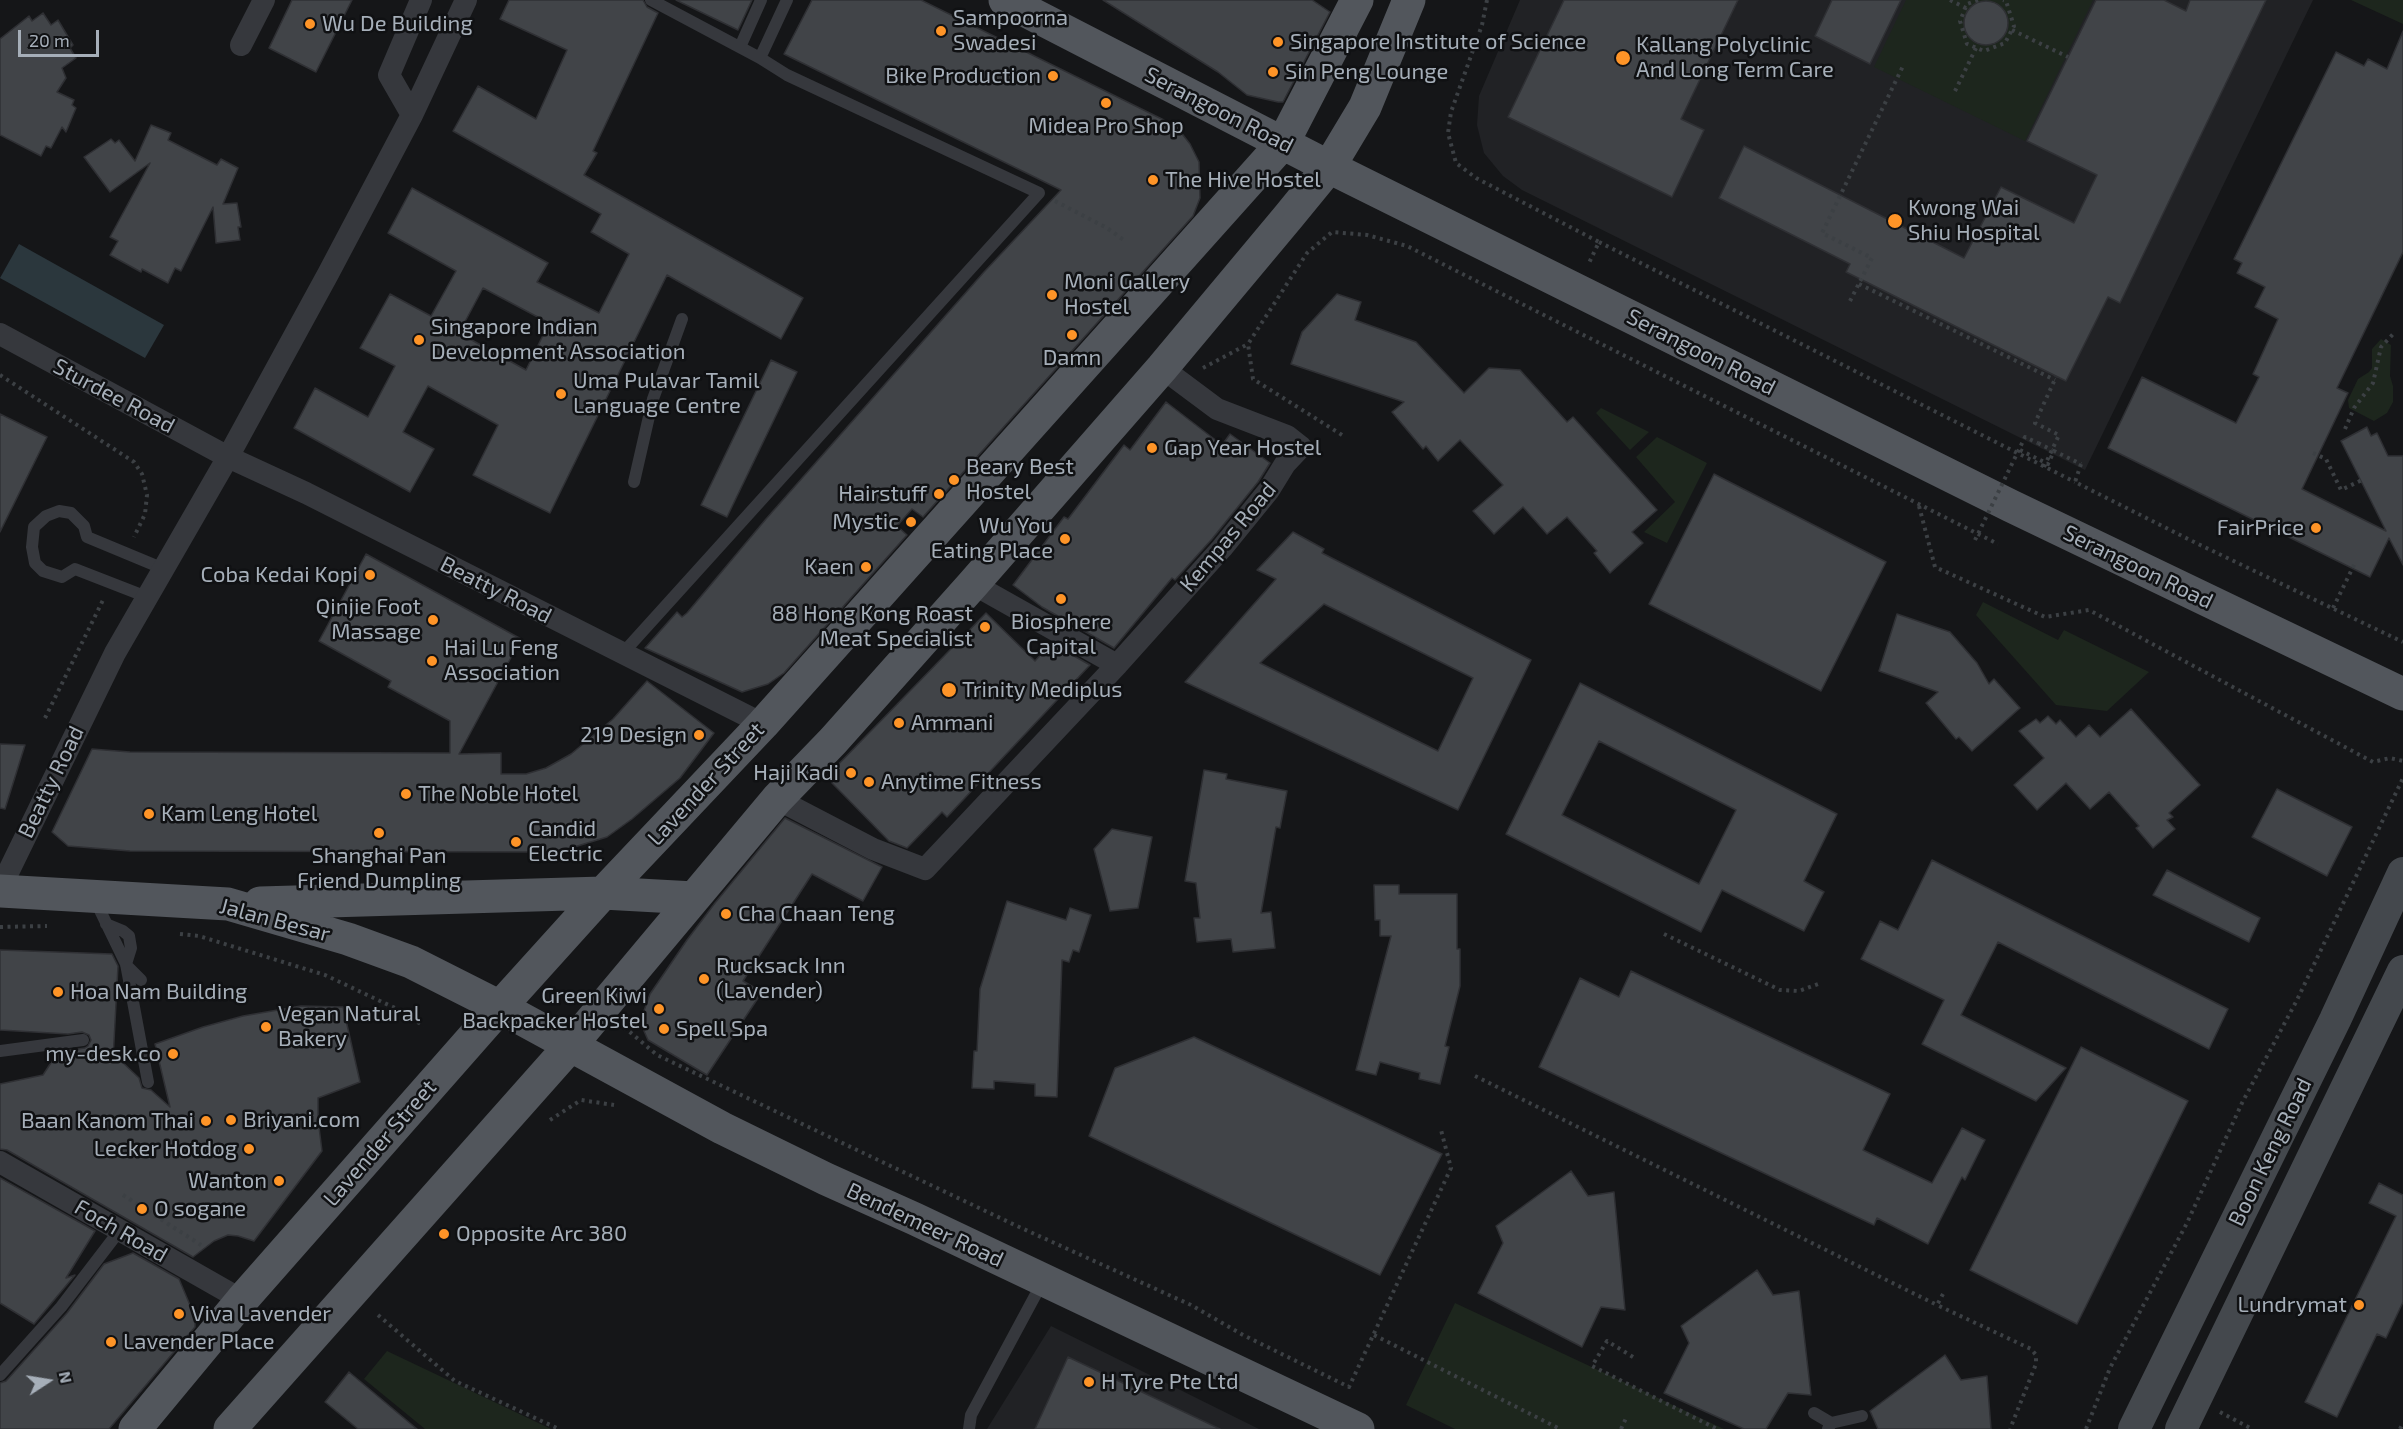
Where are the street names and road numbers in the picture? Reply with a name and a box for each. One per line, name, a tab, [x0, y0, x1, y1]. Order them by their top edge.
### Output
street label: Serangoon Road	[1140, 61, 1298, 159]
street label: Serangoon Road	[1622, 303, 1780, 401]
street label: Sturdee Road	[49, 353, 179, 439]
street label: Kempas Road	[1174, 477, 1282, 597]
street label: Serangoon Road	[2059, 519, 2217, 615]
street label: Beatty Road	[436, 551, 556, 629]
street label: Lavender Street	[642, 717, 770, 851]
street label: Beatty Road	[13, 722, 89, 842]
street label: Jalan Besar	[217, 893, 333, 947]
street label: Lavender Street	[318, 1074, 442, 1212]
street label: Boon Keng Road	[2223, 1074, 2317, 1230]
street label: Bendemeer Road	[842, 1177, 1008, 1273]
street label: Foch Road	[70, 1194, 172, 1268]

